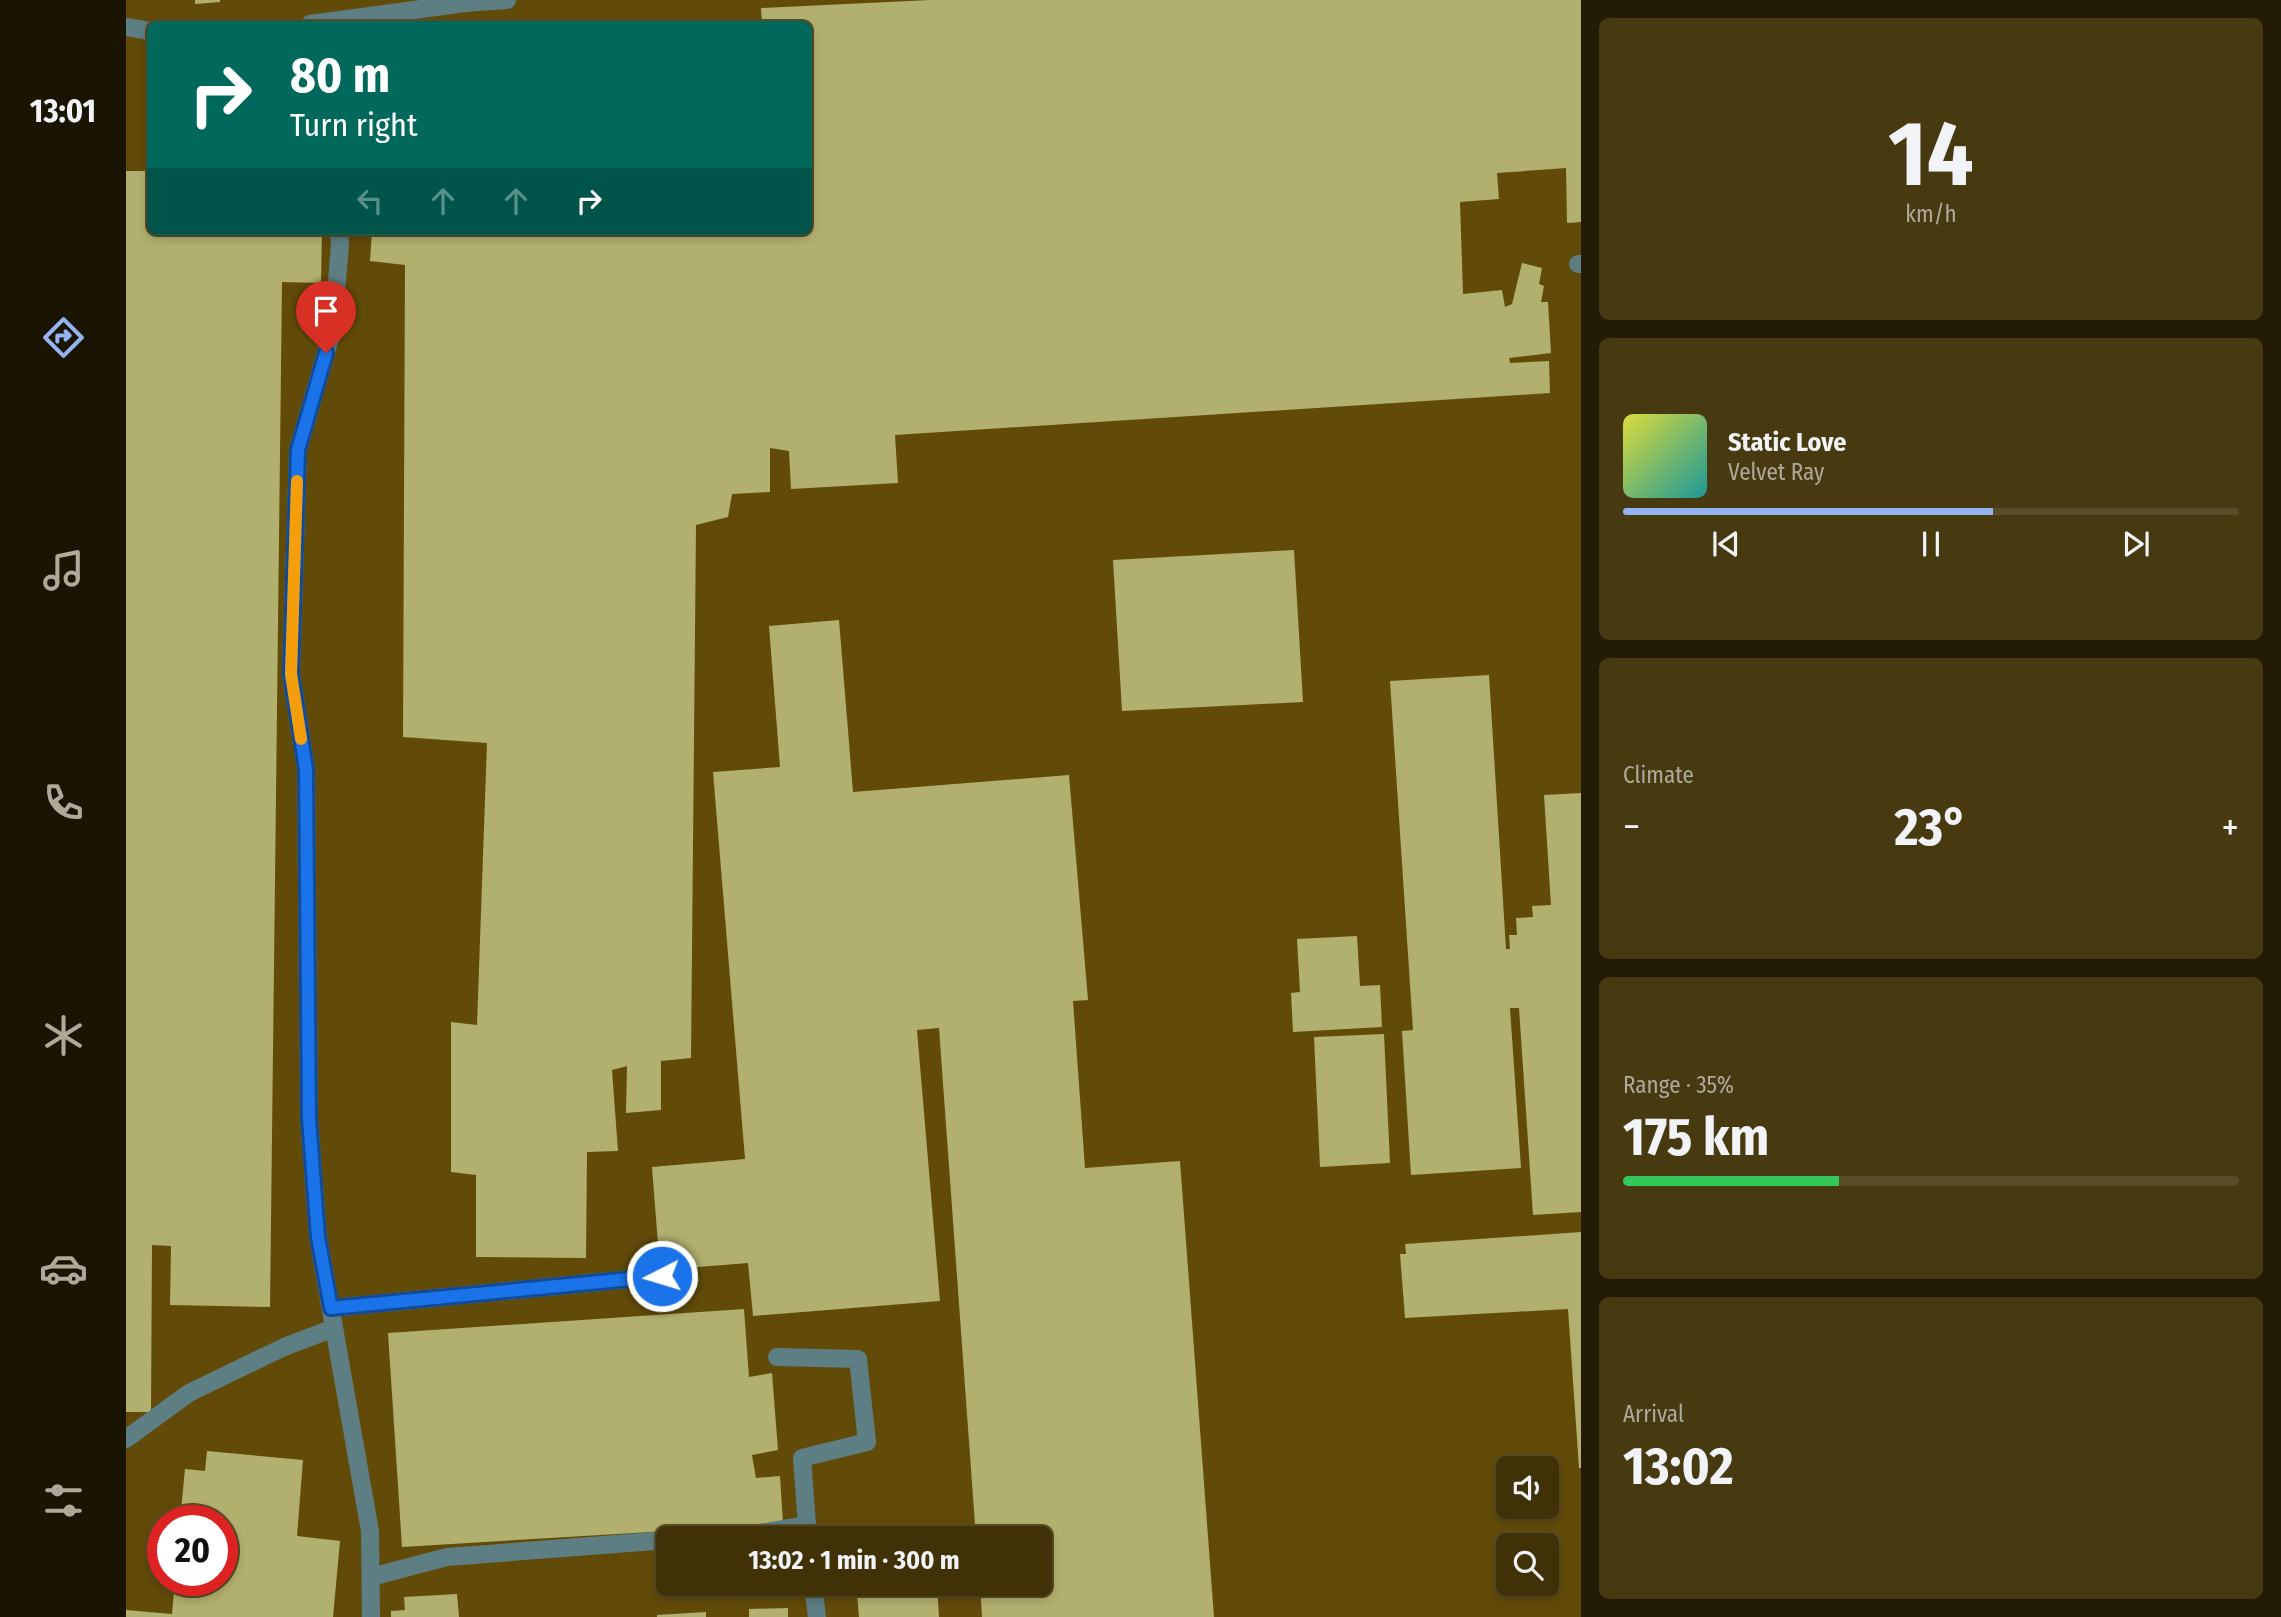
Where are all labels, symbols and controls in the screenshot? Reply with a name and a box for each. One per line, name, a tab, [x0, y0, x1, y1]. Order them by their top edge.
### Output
text: 80 m	[290, 46, 390, 105]
icon: right	[175, 49, 266, 140]
text: 13:01	[30, 92, 96, 130]
text: 14	[1888, 100, 1974, 209]
text: Turn right	[290, 106, 417, 144]
icon: left	[351, 182, 389, 220]
icon: ahead	[424, 182, 462, 220]
icon: ahead	[497, 182, 535, 220]
icon: right	[570, 182, 608, 220]
text: km/h	[1905, 200, 1957, 228]
pin	[296, 281, 356, 353]
icon: arrive	[307, 292, 345, 330]
icon: directions	[39, 313, 88, 362]
text: Static Love	[1728, 427, 1846, 458]
text: Velvet Ray	[1728, 458, 1824, 486]
icon: previous	[1707, 525, 1745, 563]
icon: pause	[1912, 525, 1950, 563]
icon: next	[2117, 525, 2155, 563]
icon: music	[39, 546, 88, 595]
text: Climate	[1623, 761, 1694, 789]
icon: phone	[39, 778, 88, 827]
text: 23°	[1894, 796, 1967, 859]
text: −	[1623, 804, 1640, 850]
text: +	[2222, 804, 2239, 850]
icon: climate	[39, 1011, 88, 1060]
text: Range · 35%	[1623, 1071, 1734, 1099]
text: 175 km	[1623, 1106, 1769, 1169]
position arrow	[625, 1239, 699, 1313]
icon: car	[39, 1244, 88, 1293]
text: Arrival	[1623, 1400, 1684, 1428]
text: 13:02	[1623, 1435, 1734, 1498]
map controls	[1496, 1456, 1559, 1596]
button: sound	[1496, 1456, 1559, 1519]
icon: filters	[39, 1476, 88, 1525]
speed limit sign: 20	[147, 1505, 238, 1596]
button: search	[1496, 1533, 1559, 1596]
text: 13:02 · 1 min · 300 m	[748, 1545, 960, 1576]

